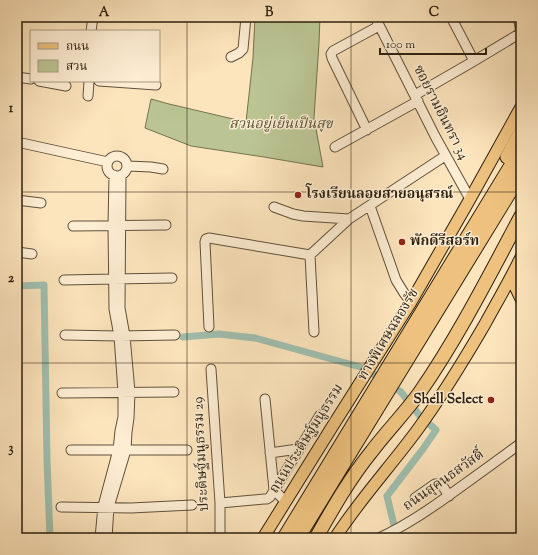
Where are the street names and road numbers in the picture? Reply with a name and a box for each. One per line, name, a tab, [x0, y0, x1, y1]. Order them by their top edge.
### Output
street label: ซอยรามอินทรา 34	[407, 62, 473, 164]
street label: ทางพิเศษฉลองรัช	[354, 285, 424, 385]
street label: ถนนประดิษฐ์มนูธรรม	[264, 380, 349, 498]
street label: ประดิษฐ์มนูธรรม 29	[188, 396, 215, 512]
street label: ถนนสุคนธสวัสดิ์	[398, 443, 490, 516]

